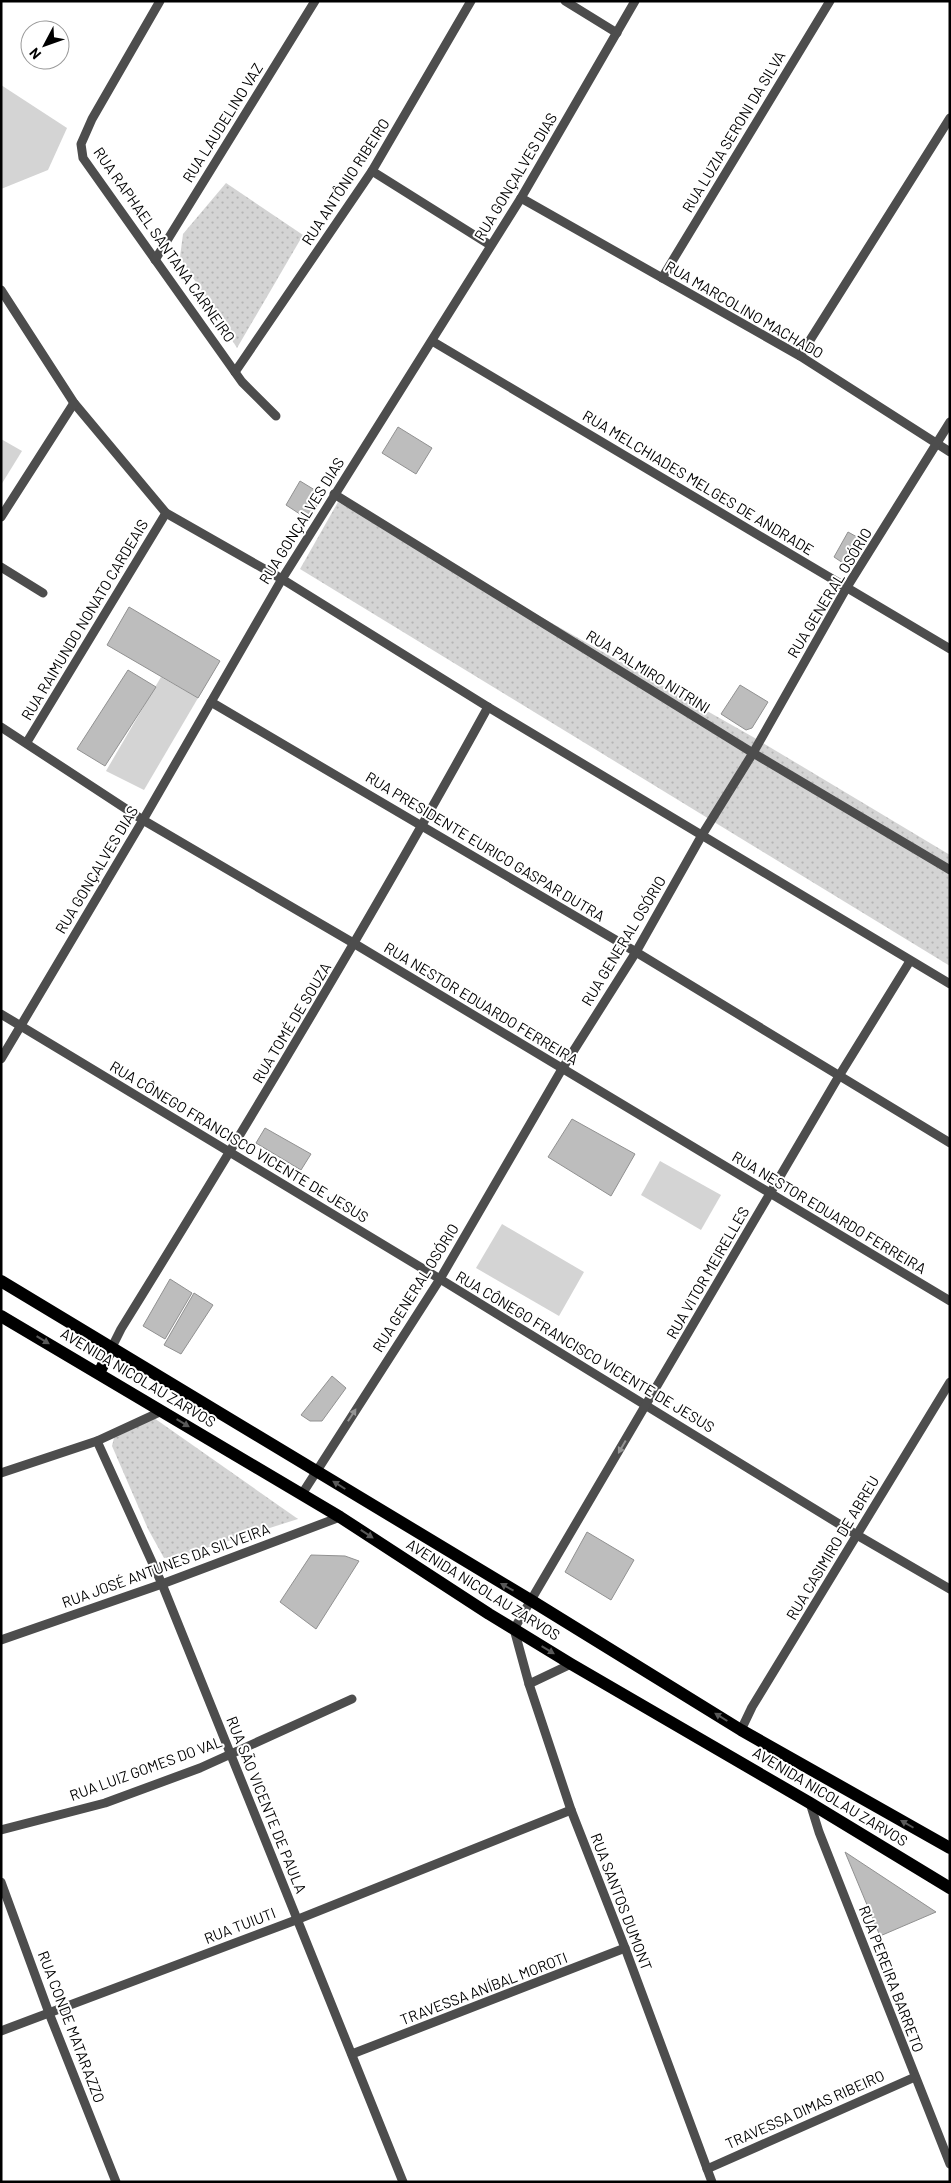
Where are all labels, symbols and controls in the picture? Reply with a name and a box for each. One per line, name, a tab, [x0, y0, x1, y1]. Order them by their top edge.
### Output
north arrow	[20, 20, 70, 70]
text: N	[25, 45, 44, 63]
street label: RUA LUZIA SERONI DA SILVA	[678, 48, 789, 215]
street label: RUA LAUDELINO VAZ	[178, 60, 266, 185]
street label: RUA GONÇALVES DIAS	[470, 109, 560, 244]
street label: RUA ANTÔNIO RIBEIRO	[297, 115, 393, 248]
street label: RUA RAPHAEL SANTANA CARNEIRO	[90, 143, 239, 345]
street label: RUA MARCOLINO MACHADO	[662, 256, 827, 362]
street label: RUA MELCHIADES MELGES DE ANDRADE	[580, 406, 817, 558]
street label: RUA GONÇALVES DIAS	[255, 454, 347, 587]
street label: RUA RAIMUNDO NONATO CARDEAIS	[17, 516, 151, 723]
street label: RUA GENERAL OSÓRIO	[783, 524, 875, 661]
street label: RUA PALMIRO NITRINI	[583, 626, 714, 717]
street label: RUA PRESIDENTE EURICO GASPAR DUTRA	[363, 767, 608, 925]
street label: RUA GONÇALVES DIAS	[51, 802, 141, 937]
street label: RUA GENERAL OSÓRIO	[577, 872, 669, 1009]
street label: RUA NESTOR EDUARDO FERREIRA	[381, 938, 582, 1068]
street label: RUA TOMÉ DE SOUZA	[248, 959, 334, 1086]
street label: RUA CÔNEGO FRANCISCO VICENTE DE JESUS	[107, 1057, 372, 1226]
street label: RUA NESTOR EDUARDO FERREIRA	[729, 1147, 930, 1277]
street label: RUA VITOR MEIRELLES	[662, 1203, 752, 1342]
street label: RUA GENERAL OSÓRIO	[368, 1220, 462, 1355]
street label: RUA CÔNEGO FRANCISCO VICENTE DE JESUS	[453, 1267, 718, 1436]
street label: AVENIDA NICOLAU ZARVOS	[58, 1324, 219, 1431]
one-way arrow	[37, 1336, 50, 1345]
one-way arrow	[348, 1409, 357, 1422]
one-way arrow	[177, 1419, 190, 1428]
one-way arrow	[617, 1440, 626, 1453]
street label: RUA CASIMIRO DE ABREU	[782, 1472, 882, 1623]
one-way arrow	[332, 1480, 345, 1489]
street label: RUA JOSÉ ANTUNES DA SILVEIRA	[59, 1519, 272, 1611]
one-way arrow	[360, 1530, 374, 1539]
street label: AVENIDA NICOLAU ZARVOS	[404, 1534, 564, 1644]
one-way arrow	[501, 1583, 514, 1592]
one-way arrow	[542, 1646, 555, 1655]
one-way arrow	[715, 1712, 728, 1722]
street label: RUA SÃO VICENTE DE PAULA	[223, 1713, 311, 1896]
street label: RUA LUIZ GOMES DO VAL	[67, 1732, 224, 1804]
street label: AVENIDA NICOLAU ZARVOS	[750, 1743, 911, 1850]
one-way arrow	[901, 1820, 914, 1829]
street label: RUA SANTOS DUMONT	[587, 1830, 656, 1973]
street label: RUA TUIUTI	[201, 1903, 278, 1947]
street label: RUA PEREIRA BARRETO	[856, 1903, 928, 2054]
street label: RUA CONDE MATARAZZO	[35, 1948, 109, 2105]
street label: TRAVESSA ANÍBAL MOROTI	[397, 1948, 570, 2028]
street label: TRAVESSA DIMAS RIBEIRO	[722, 2066, 887, 2152]

